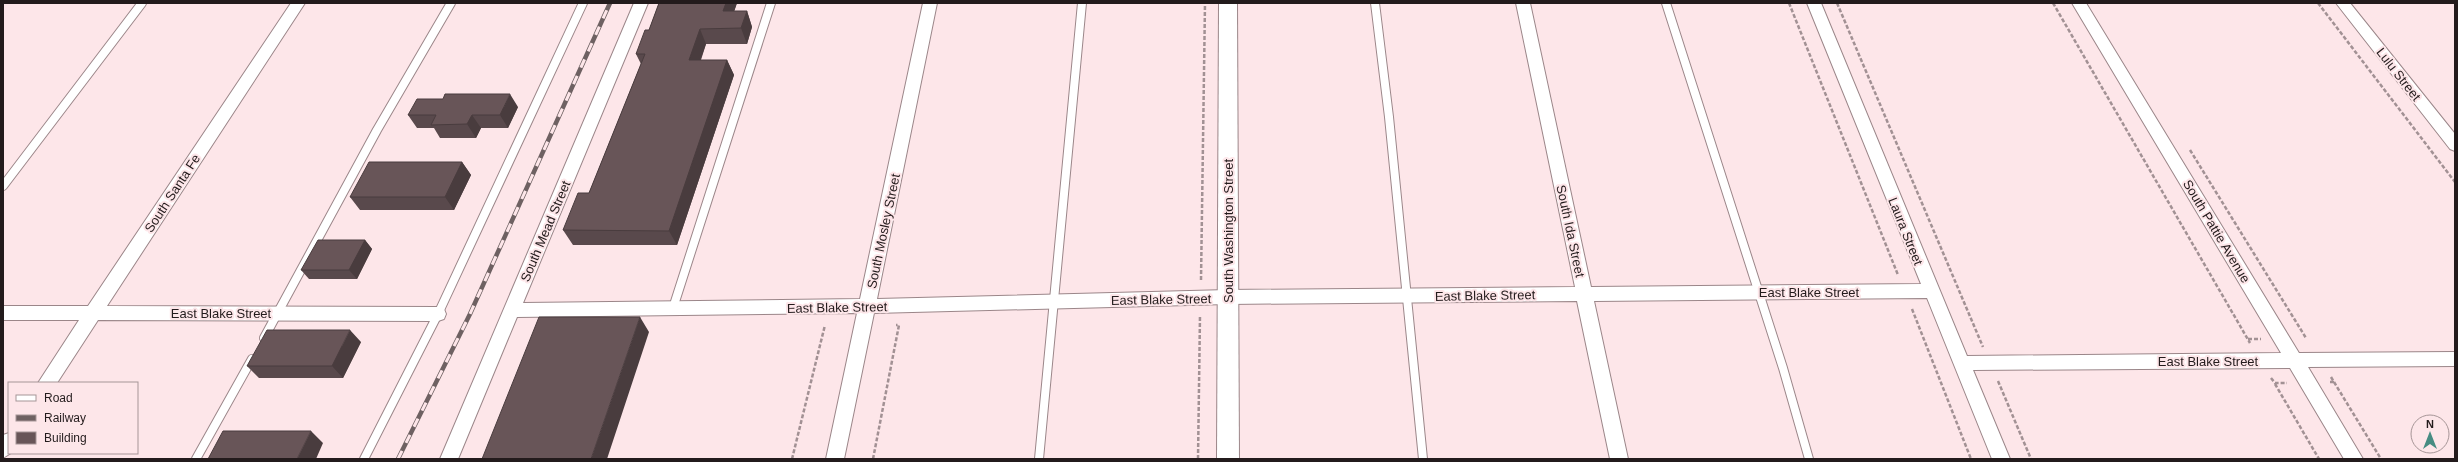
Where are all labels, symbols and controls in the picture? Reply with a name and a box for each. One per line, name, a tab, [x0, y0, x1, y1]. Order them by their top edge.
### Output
street label: Lulu Street	[2373, 45, 2424, 104]
street label: South Santa Fe	[142, 151, 203, 235]
street label: South Washington Street	[1221, 159, 1236, 303]
street label: South Mosley Street	[864, 172, 903, 290]
street label: South Pattie Avenue	[2180, 177, 2253, 286]
street label: South Mead Street	[517, 178, 574, 284]
street label: South Ida Street	[1553, 184, 1588, 279]
street label: Laura Street	[1885, 195, 1926, 268]
street label: East Blake Street	[1759, 285, 1860, 300]
street label: East Blake Street	[1435, 287, 1536, 304]
street label: East Blake Street	[1111, 291, 1212, 308]
street label: East Blake Street	[787, 299, 888, 316]
street label: East Blake Street	[171, 306, 272, 321]
street label: East Blake Street	[2158, 354, 2259, 369]
legend	[8, 382, 138, 454]
text: Road	[44, 391, 73, 405]
text: Railway	[44, 411, 86, 425]
north arrow	[2410, 414, 2450, 454]
text: N	[2426, 418, 2434, 430]
text: Building	[44, 431, 87, 445]

